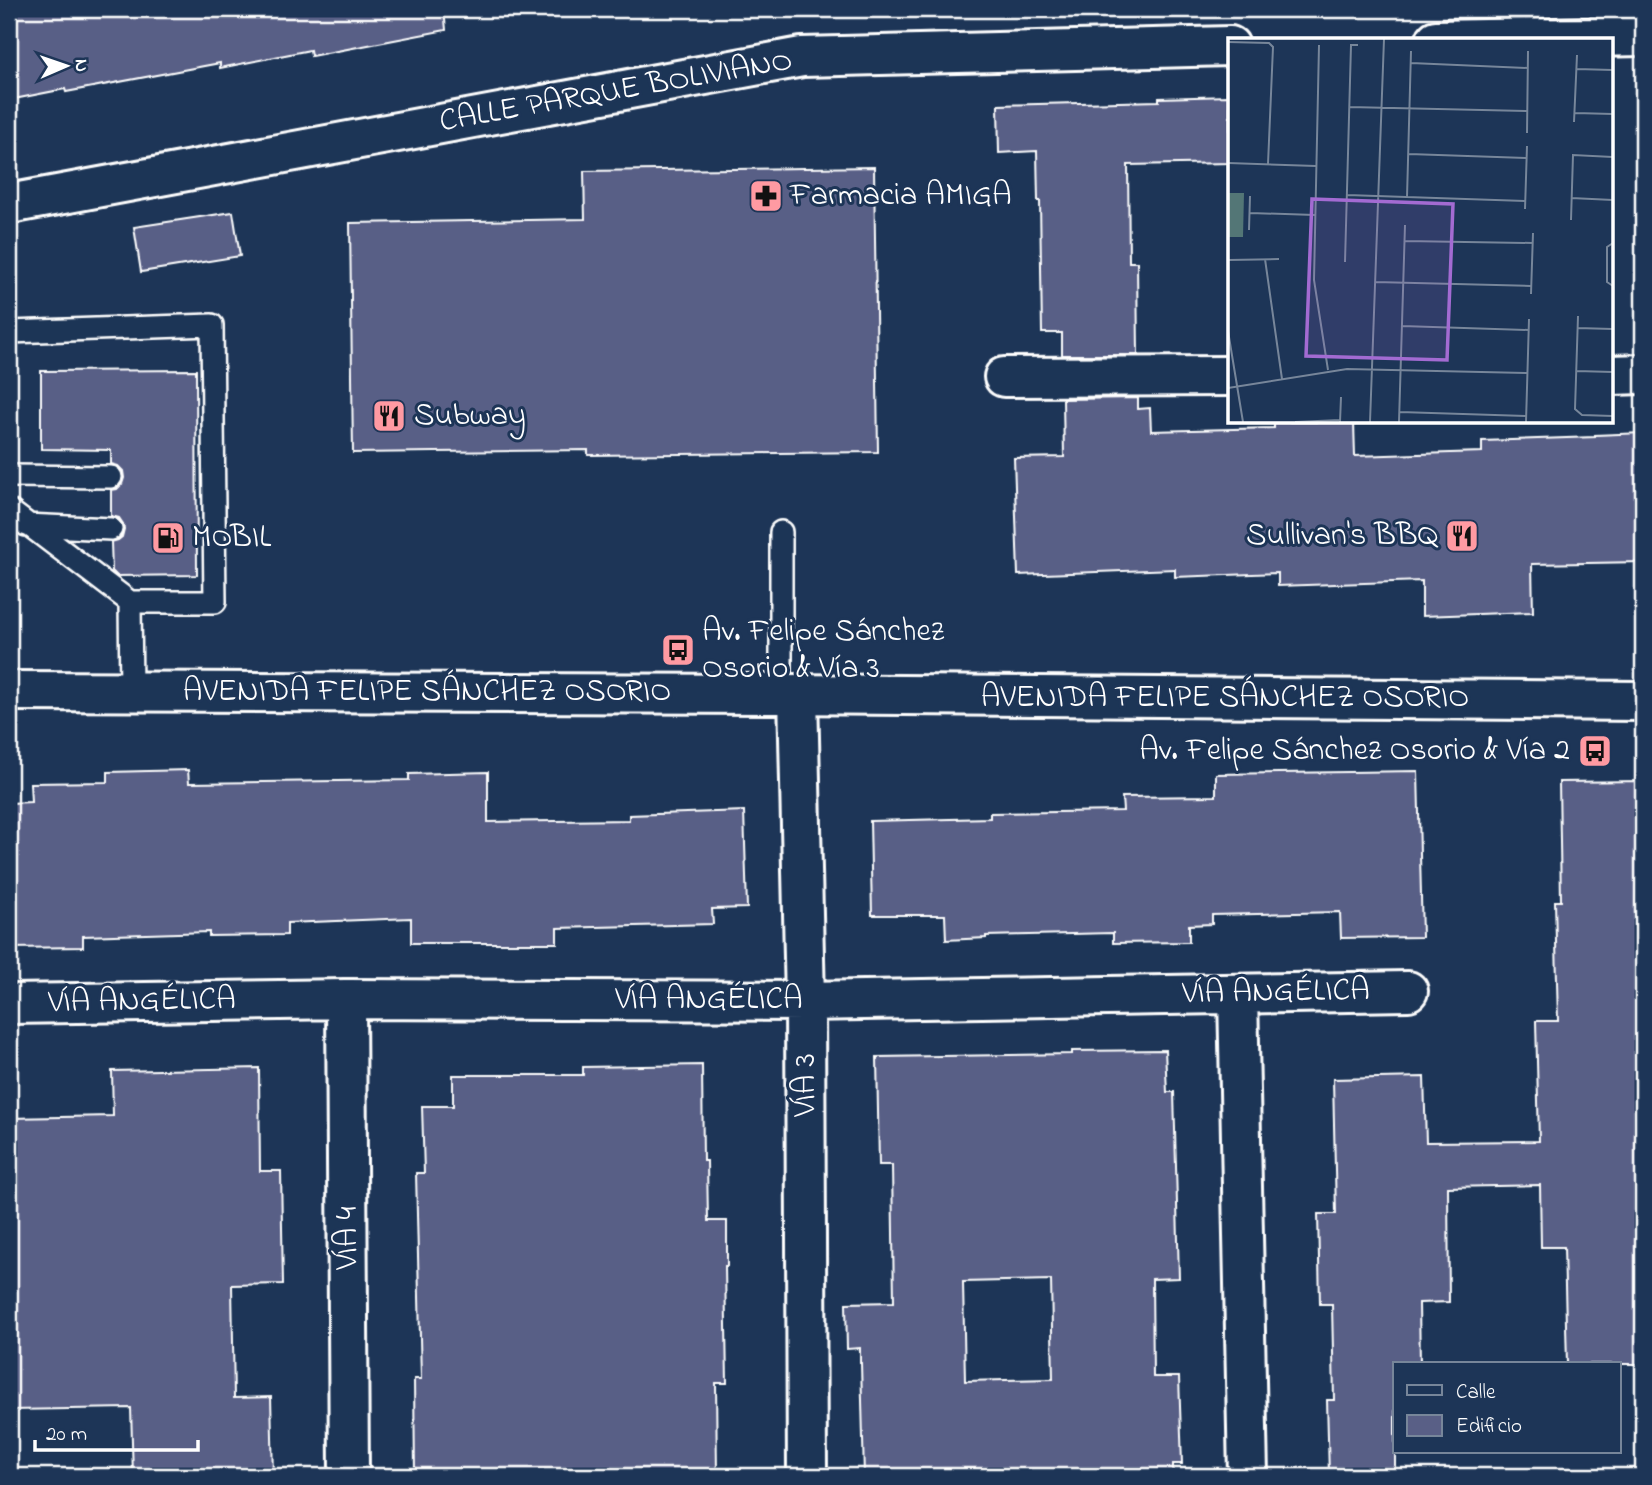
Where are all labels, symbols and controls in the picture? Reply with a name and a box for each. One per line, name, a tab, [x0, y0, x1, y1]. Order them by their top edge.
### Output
north arrow	[32, 32, 102, 102]
street label: CALLE PARQUE BOLIVIANO	[436, 38, 796, 146]
inset map	[1228, 38, 1614, 424]
text: N	[67, 59, 94, 73]
place label: Farmacia AMIGA	[789, 173, 1012, 220]
pharmacy icon: Farmacia AMIGA	[747, 177, 785, 215]
place label: Subway	[414, 393, 526, 440]
restaurant icon: Subway	[370, 397, 408, 435]
place label: Sullivan's BBQ	[1246, 513, 1438, 560]
place label: MOBIL	[192, 515, 271, 562]
restaurant icon: Sullivan's BBQ	[1443, 517, 1481, 555]
fuel station icon: MOBIL	[149, 519, 187, 557]
place label: Av. Felipe Sánchez Osorio & Vía 3	[702, 609, 945, 693]
bus stop icon: Av. Felipe Sánchez Osorio & Vía 3	[659, 631, 697, 669]
street label: AVENIDA FELIPE SÁNCHEZ OSORIO	[183, 669, 671, 716]
street label: AVENIDA FELIPE SÁNCHEZ OSORIO	[981, 675, 1469, 722]
place label: Av. Felipe Sánchez Osorio & Vía 2	[1139, 728, 1570, 775]
bus stop icon: Av. Felipe Sánchez Osorio & Vía 2	[1576, 732, 1614, 770]
street label: VÍA ANGÉLICA	[1181, 968, 1370, 1018]
street label: VÍA ANGÉLICA	[47, 977, 236, 1027]
street label: VÍA ANGÉLICA	[614, 977, 803, 1024]
street label: VÍA 3	[783, 1053, 830, 1118]
street label: VÍA 4	[325, 1206, 372, 1271]
legend	[1393, 1362, 1620, 1454]
text: Calle	[1456, 1378, 1496, 1408]
scale bar	[35, 1408, 198, 1452]
text: Edificio	[1456, 1412, 1522, 1442]
text: 20 m	[46, 1420, 87, 1450]

